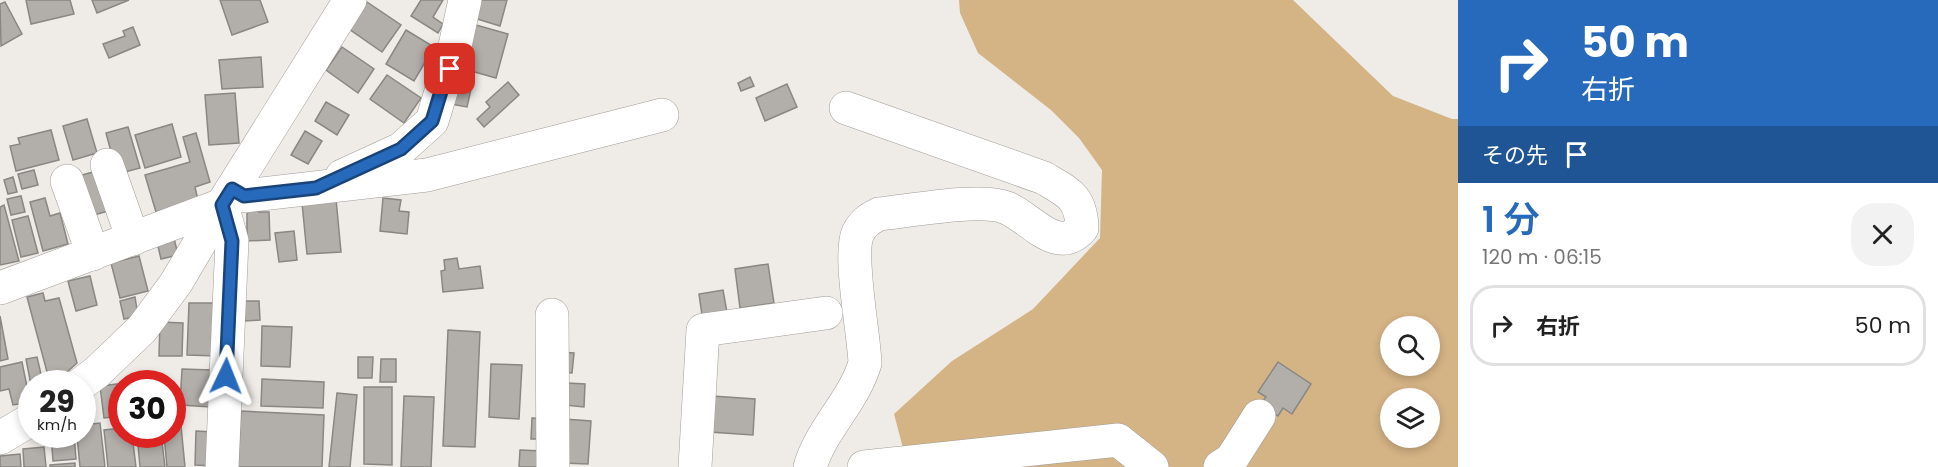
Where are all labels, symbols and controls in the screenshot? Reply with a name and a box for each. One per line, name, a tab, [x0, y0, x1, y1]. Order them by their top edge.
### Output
text: 50 m	[1581, 13, 1689, 72]
icon: right	[1482, 24, 1560, 102]
pin	[424, 43, 475, 94]
icon: arrive	[433, 52, 466, 85]
text: 右折	[1581, 71, 1635, 108]
icon: arrive	[1560, 138, 1593, 171]
text: その先	[1482, 140, 1548, 171]
text: 1 分	[1482, 194, 1540, 245]
button: close	[1851, 203, 1914, 266]
text: 120 m · 06:15	[1482, 243, 1602, 271]
icon: right	[1485, 309, 1518, 342]
text: 50 m	[1855, 310, 1911, 341]
text: 右折	[1536, 311, 1580, 342]
map controls	[1380, 316, 1440, 448]
button: search	[1380, 316, 1440, 376]
position arrow	[194, 344, 258, 408]
speed limit sign: 30	[108, 370, 186, 448]
text: 29	[39, 380, 75, 423]
button: layers	[1380, 388, 1440, 448]
text: km/h	[37, 414, 77, 435]

